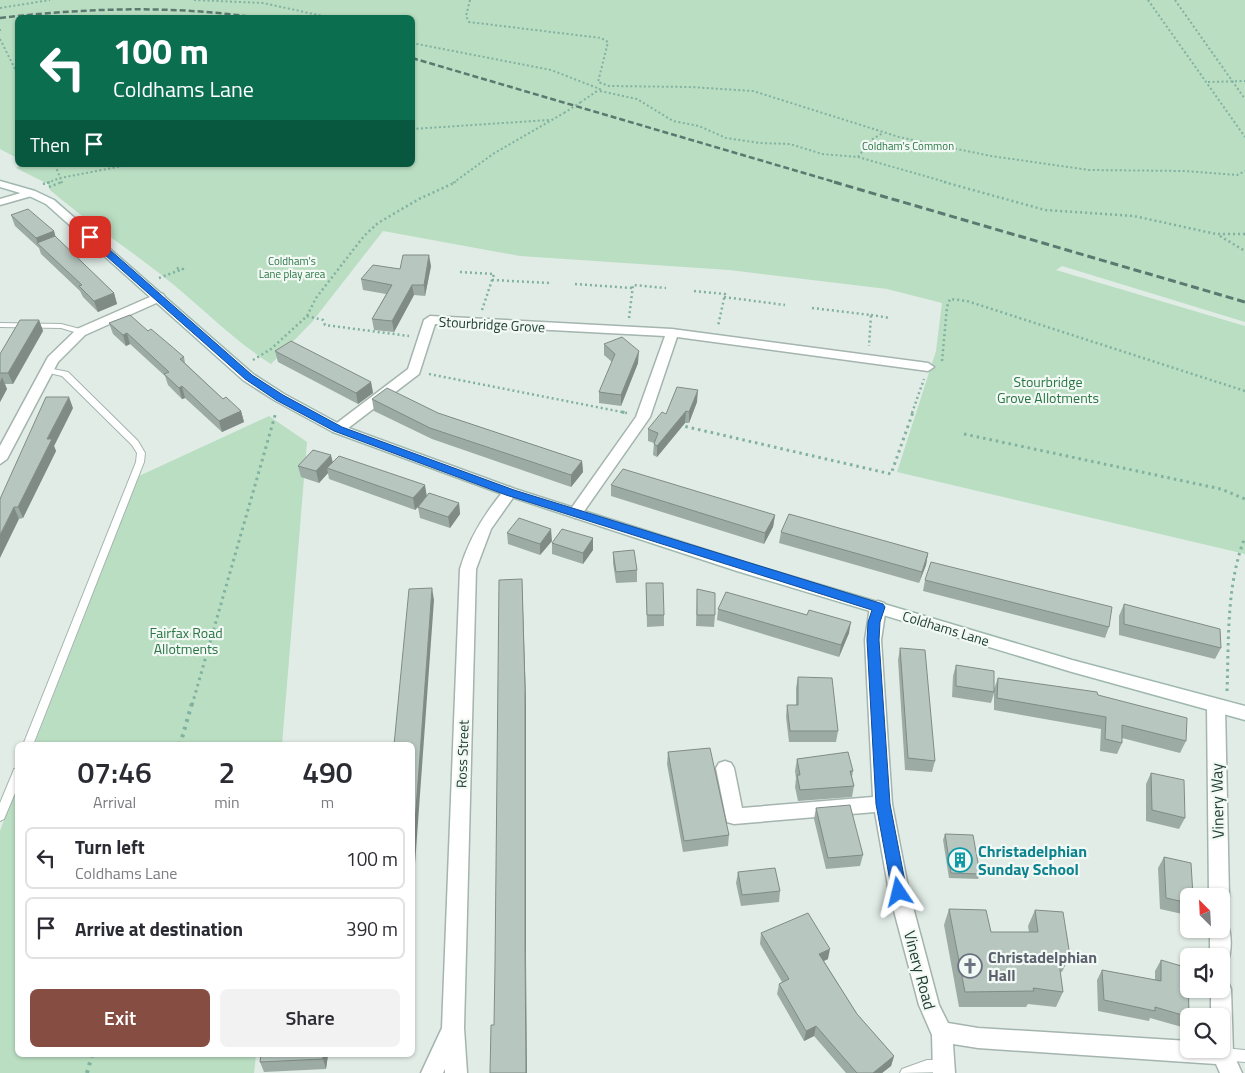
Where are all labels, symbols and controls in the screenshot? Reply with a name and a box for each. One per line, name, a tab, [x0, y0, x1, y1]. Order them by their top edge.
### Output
text: 100 m	[113, 24, 209, 78]
icon: left	[30, 35, 95, 100]
text: Coldhams Lane	[113, 72, 254, 106]
text: Then	[30, 130, 70, 159]
icon: arrive	[80, 130, 108, 158]
park label: Coldham's Common	[862, 138, 954, 154]
pin	[69, 216, 111, 258]
icon: arrive	[76, 223, 104, 251]
park label: Coldham's Lane play area	[259, 253, 326, 282]
street label: Stourbridge Grove	[438, 311, 546, 337]
park label: Stourbridge Grove Allotments	[997, 371, 1099, 408]
street label: Coldhams Lane	[900, 605, 992, 651]
park label: Fairfax Road Allotments	[149, 622, 223, 659]
street label: Ross Street	[450, 720, 474, 788]
text: 07:46	[77, 749, 152, 795]
text: 2	[219, 749, 235, 795]
text: 490	[302, 749, 353, 795]
street label: Vinery Way	[1204, 763, 1230, 839]
text: Arrival	[93, 790, 136, 814]
text: min	[214, 790, 240, 814]
text: m	[321, 790, 334, 814]
text: Turn left	[75, 832, 145, 861]
place label: Christadelphian Sunday School	[978, 839, 1087, 881]
icon: left	[32, 844, 60, 872]
text: 100 m	[346, 844, 398, 873]
building icon: Christadelphian Sunday School	[947, 847, 973, 873]
text: Coldhams Lane	[75, 861, 177, 885]
position arrow	[872, 865, 924, 917]
north arrow	[1180, 888, 1230, 938]
map controls	[1180, 888, 1230, 1058]
icon: arrive	[32, 914, 60, 942]
text: Arrive at destination	[75, 914, 243, 943]
text: 390 m	[346, 914, 398, 943]
street label: Vinery Road	[898, 928, 942, 1012]
place label: Christadelphian Hall	[988, 945, 1097, 987]
button: sound	[1180, 948, 1230, 998]
church icon: Christadelphian Hall	[957, 953, 983, 979]
button: Exit	[30, 989, 210, 1047]
button: Share	[220, 989, 400, 1047]
button: search	[1180, 1008, 1230, 1058]

